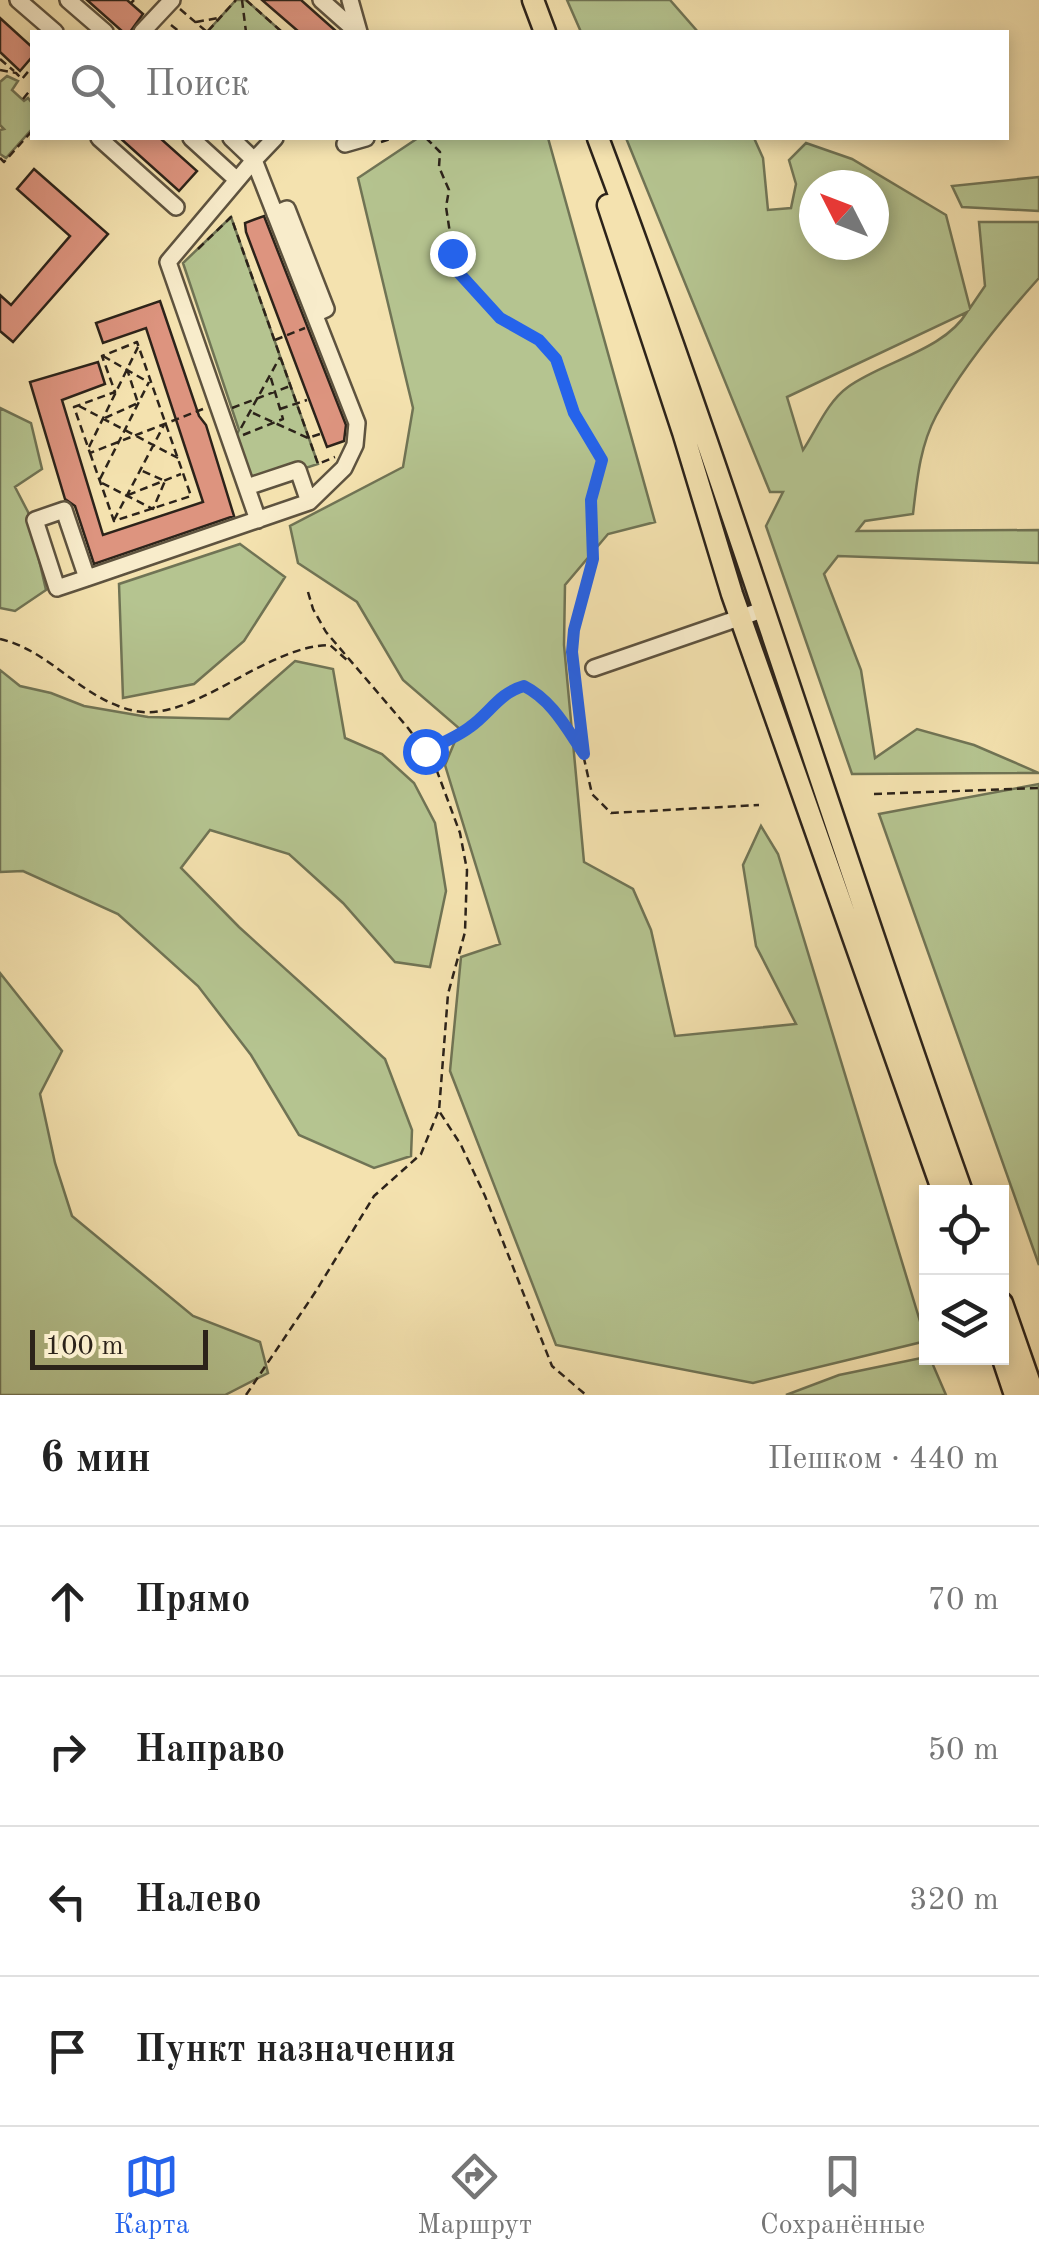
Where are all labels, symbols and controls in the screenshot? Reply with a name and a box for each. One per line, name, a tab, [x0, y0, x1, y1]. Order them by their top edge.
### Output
search box	[30, 30, 1009, 140]
icon: search	[65, 58, 120, 113]
text: Поиск	[145, 66, 250, 104]
north arrow	[799, 170, 889, 260]
route end	[430, 231, 476, 277]
route start	[403, 729, 449, 775]
map controls	[919, 1185, 1009, 1365]
button: locate	[919, 1185, 1009, 1275]
button: layers	[919, 1275, 1009, 1365]
scale bar	[30, 1325, 208, 1370]
text: 100 m	[45, 1333, 124, 1361]
text: 6 мин	[40, 1439, 151, 1481]
text: Пешком · 440 m	[767, 1444, 999, 1476]
icon: ahead	[40, 1574, 95, 1629]
text: Прямо	[135, 1582, 250, 1620]
text: 70 m	[928, 1585, 999, 1617]
icon: right	[40, 1724, 95, 1779]
text: Направо	[135, 1732, 285, 1770]
text: 50 m	[928, 1735, 999, 1767]
icon: left	[40, 1874, 95, 1929]
text: Налево	[135, 1882, 262, 1920]
text: 320 m	[909, 1885, 999, 1917]
icon: arrive	[40, 2024, 95, 2079]
text: Пункт назначения	[135, 2032, 456, 2070]
tab: Карта	[114, 2149, 190, 2244]
tab: Маршрут	[417, 2149, 532, 2244]
tab: Сохранённые	[760, 2149, 925, 2244]

